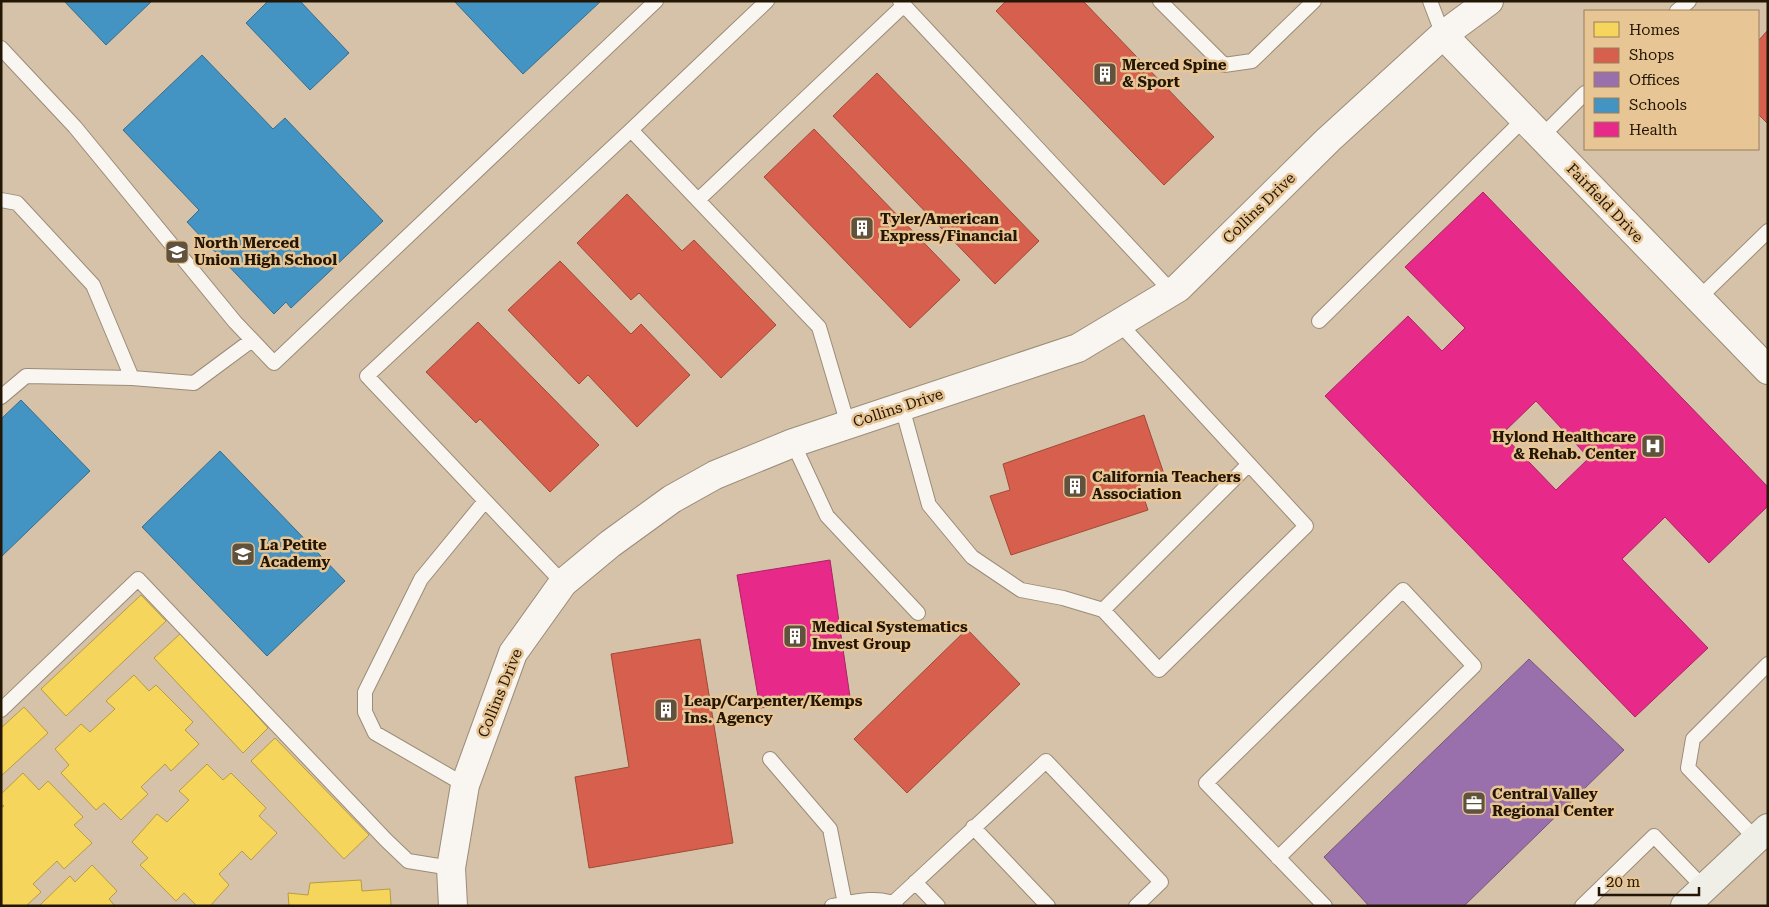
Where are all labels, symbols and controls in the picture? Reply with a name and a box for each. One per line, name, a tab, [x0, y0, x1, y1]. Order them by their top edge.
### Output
legend	[1584, 10, 1759, 150]
text: Homes	[1629, 21, 1680, 39]
text: Shops	[1629, 46, 1674, 64]
place label: Merced Spine & Sport	[1122, 56, 1227, 91]
building icon: Merced Spine & Sport	[1092, 61, 1118, 87]
text: Offices	[1629, 71, 1680, 89]
text: Schools	[1629, 96, 1687, 114]
text: Health	[1629, 121, 1678, 139]
street label: Fairfield Drive	[1563, 160, 1647, 246]
street label: Collins Drive	[1219, 169, 1299, 247]
place label: Tyler/American Express/Financial	[880, 210, 1017, 245]
building icon: Tyler/American Express/Financial	[849, 215, 875, 241]
place label: North Merced Union High School	[194, 234, 337, 269]
school or university icon: North Merced Union High School	[164, 239, 190, 265]
street label: Collins Drive	[851, 385, 945, 431]
place label: Hylond Healthcare & Rehab. Center	[1492, 428, 1636, 463]
hospital icon: Hylond Healthcare & Rehab. Center	[1640, 433, 1666, 459]
place label: California Teachers Association	[1092, 468, 1241, 503]
building icon: California Teachers Association	[1062, 473, 1088, 499]
place label: La Petite Academy	[260, 536, 330, 571]
school or university icon: La Petite Academy	[230, 541, 256, 567]
place label: Medical Systematics Invest Group	[812, 618, 968, 653]
building icon: Medical Systematics Invest Group	[782, 623, 808, 649]
street label: Collins Drive	[474, 646, 526, 740]
place label: Leap/Carpenter/Kemps Ins. Agency	[684, 692, 863, 727]
building icon: Leap/Carpenter/Kemps Ins. Agency	[653, 697, 679, 723]
place label: Central Valley Regional Center	[1492, 785, 1614, 820]
office icon: Central Valley Regional Center	[1461, 790, 1487, 816]
scale bar	[1599, 864, 1699, 896]
text: 20 m	[1606, 873, 1641, 891]

